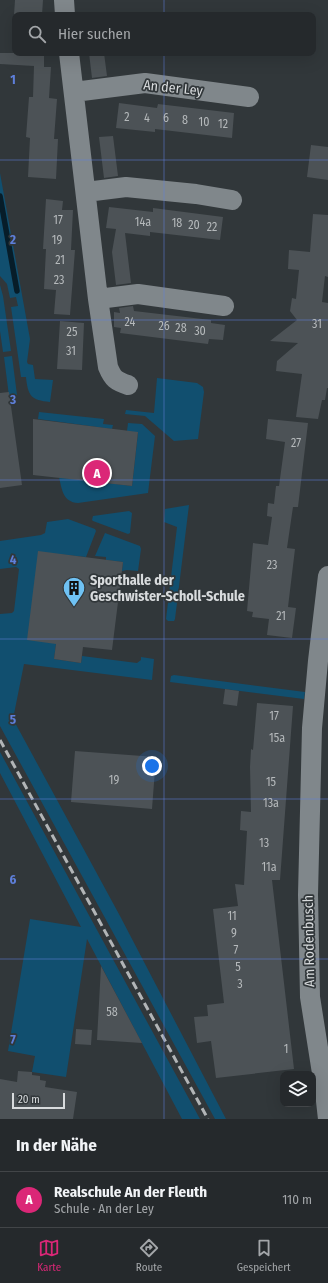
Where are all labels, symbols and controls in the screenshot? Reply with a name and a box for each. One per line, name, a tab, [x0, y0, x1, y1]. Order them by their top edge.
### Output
search box	[12, 12, 316, 56]
icon: search	[26, 23, 48, 45]
text: Hier suchen	[58, 25, 131, 43]
text: 1	[10, 72, 16, 87]
street label: An der Ley	[142, 76, 204, 100]
house number: 2	[124, 110, 130, 124]
house number: 4	[144, 111, 150, 125]
house number: 6	[163, 111, 169, 125]
house number: 8	[182, 113, 188, 127]
house number: 10	[199, 115, 209, 129]
house number: 12	[218, 117, 228, 131]
house number: 17	[53, 213, 63, 227]
house number: 14a	[135, 215, 151, 229]
house number: 18	[172, 216, 182, 230]
house number: 20	[188, 218, 200, 232]
house number: 22	[207, 220, 217, 234]
text: 2	[9, 232, 16, 247]
house number: 19	[52, 233, 62, 247]
house number: 21	[55, 253, 65, 267]
house number: 23	[54, 273, 64, 287]
house number: 24	[125, 315, 136, 329]
house number: 31	[312, 317, 322, 331]
house number: 26	[158, 319, 170, 333]
house number: 28	[175, 321, 187, 335]
house number: 30	[194, 324, 206, 338]
house number: 25	[67, 325, 78, 339]
house number: 31	[66, 344, 76, 358]
text: 3	[9, 392, 16, 407]
house number: 27	[291, 436, 301, 450]
pin: A	[84, 458, 110, 488]
text: 4	[10, 552, 17, 567]
house number: 23	[267, 558, 277, 572]
place label: Sporthalle der Geschwister-Scholl-Schule	[90, 572, 245, 605]
building icon: Sporthalle der Geschwister-Scholl-Schule	[61, 575, 87, 608]
house number: 21	[276, 609, 286, 623]
house number: 17	[269, 709, 279, 723]
text: 5	[10, 712, 16, 727]
house number: 15a	[269, 731, 285, 745]
your location	[142, 756, 162, 776]
house number: 19	[109, 773, 119, 787]
house number: 15	[266, 775, 277, 789]
house number: 13a	[263, 796, 279, 810]
house number: 13	[259, 836, 269, 850]
house number: 11a	[261, 860, 277, 874]
text: 6	[10, 872, 17, 887]
street label: Am Rodenbusch	[300, 895, 318, 987]
house number: 11	[227, 909, 237, 923]
house number: 9	[231, 926, 237, 940]
house number: 7	[234, 943, 239, 957]
house number: 5	[235, 960, 241, 974]
house number: 3	[237, 977, 243, 991]
house number: 58	[106, 1005, 118, 1019]
text: 7	[10, 1032, 16, 1047]
house number: 1	[284, 1042, 288, 1056]
map controls	[280, 1071, 316, 1107]
button: layers	[280, 1071, 316, 1107]
scale bar	[12, 1091, 65, 1110]
text: 20 m	[18, 1093, 40, 1106]
text: In der Nähe	[16, 1135, 97, 1156]
text: Realschule An der Fleuth	[54, 1183, 207, 1201]
text: A	[25, 1192, 33, 1207]
text: 110 m	[282, 1192, 312, 1207]
text: Schule · An der Ley	[54, 1201, 154, 1216]
tab: Karte	[37, 1237, 61, 1274]
tab: Route	[136, 1237, 162, 1274]
tab: Gespeichert	[237, 1237, 291, 1274]

